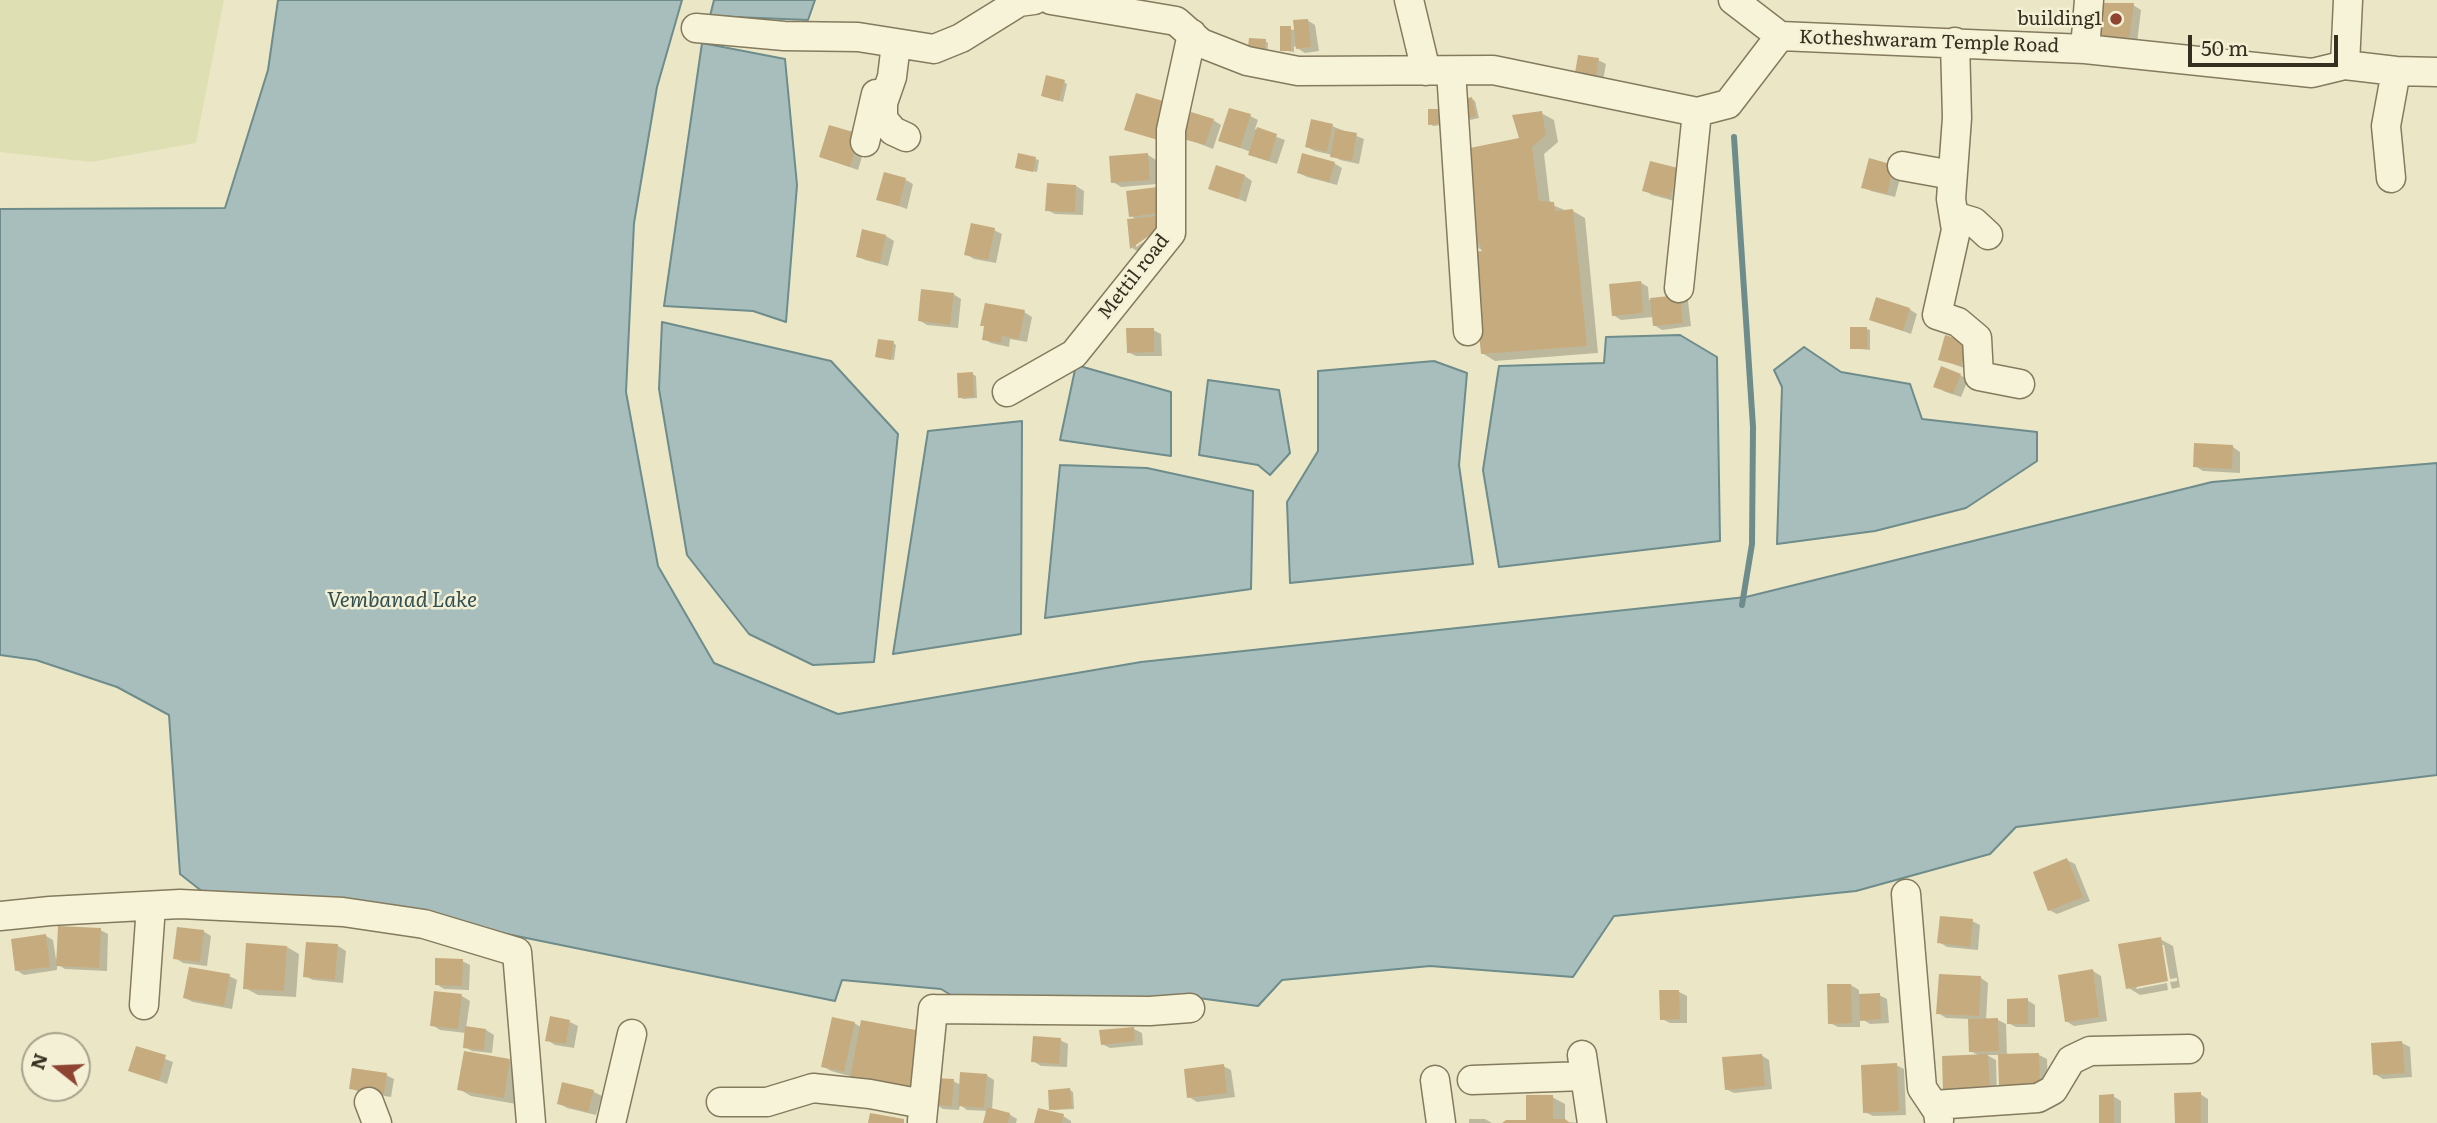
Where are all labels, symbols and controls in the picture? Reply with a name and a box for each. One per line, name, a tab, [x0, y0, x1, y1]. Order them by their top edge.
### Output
place label: building1	[2017, 8, 2102, 30]
marker: building1	[2108, 11, 2124, 27]
scale bar	[2192, 21, 2342, 65]
street label: Kotheshwaram Temple Road	[1798, 26, 2060, 58]
text: 50 m	[2201, 31, 2248, 62]
street label: Mettil road	[1094, 230, 1174, 324]
water label: Vembanad Lake	[327, 588, 477, 614]
north arrow	[21, 1032, 91, 1102]
text: N	[22, 1049, 54, 1073]

